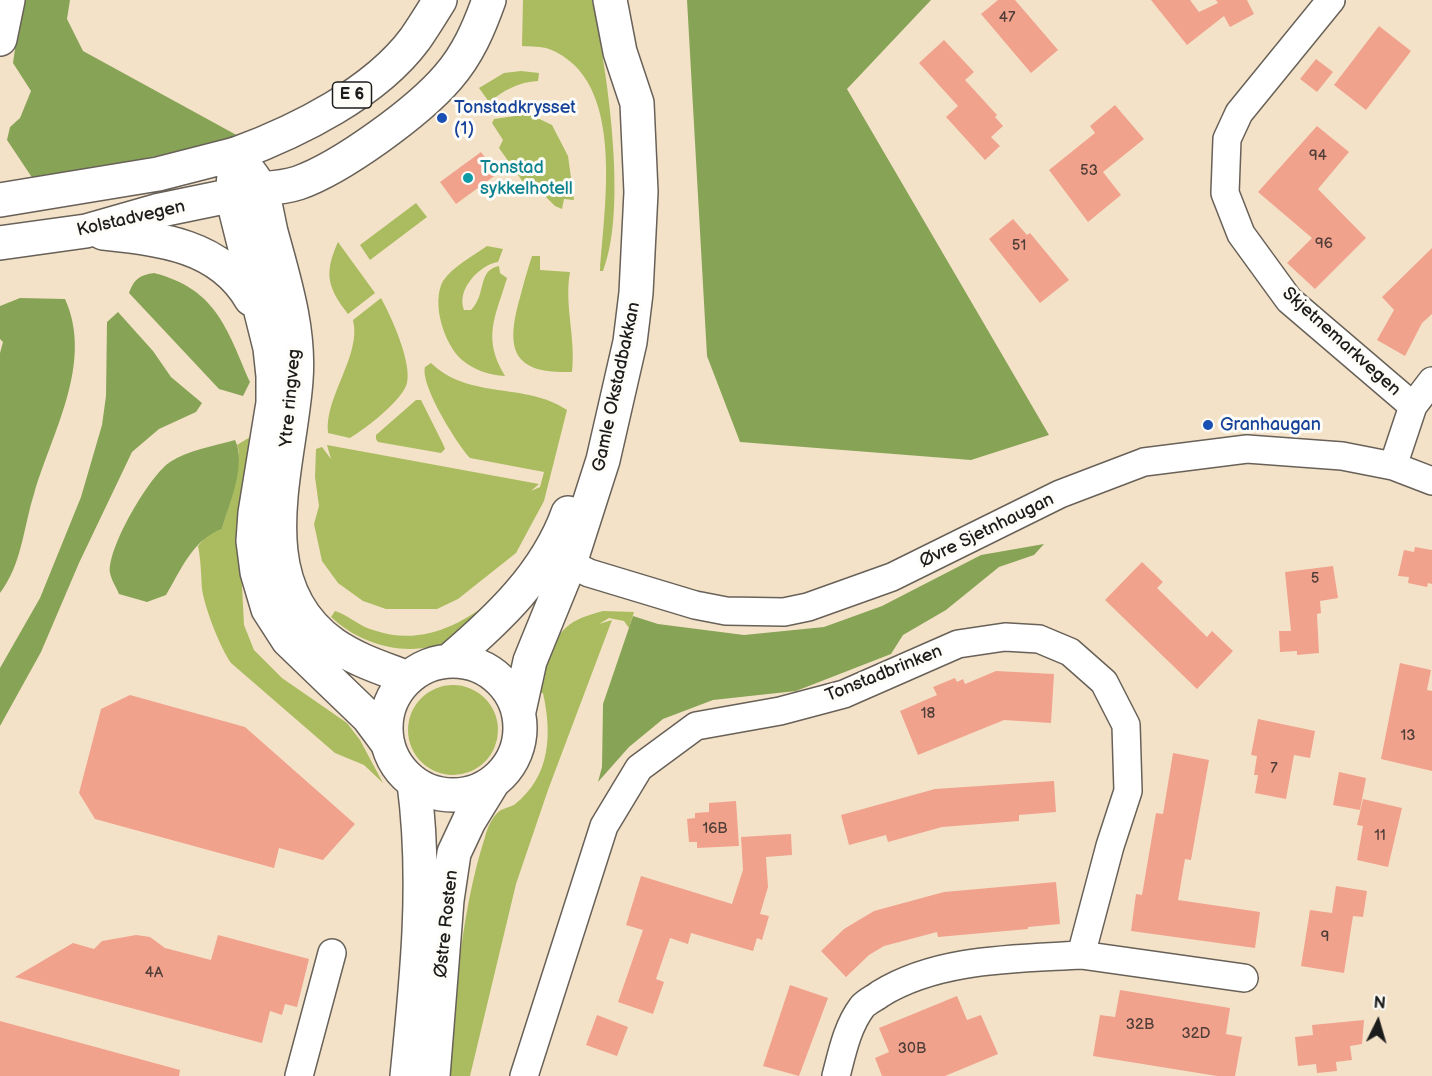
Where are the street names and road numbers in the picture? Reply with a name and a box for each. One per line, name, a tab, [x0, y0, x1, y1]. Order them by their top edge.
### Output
road number: E 6	[332, 82, 372, 108]
street label: Kolstadvegen	[75, 196, 187, 242]
street label: Skjetnemarkvegen	[1277, 283, 1405, 401]
street label: Gamle Okstadbakkan	[588, 300, 646, 474]
street label: Ytre ringveg	[276, 348, 306, 448]
street label: Øvre Sjetnhaugan	[916, 489, 1058, 573]
street label: Tonstadbrinken	[822, 641, 946, 707]
street label: Østre Rosten	[431, 869, 463, 979]

